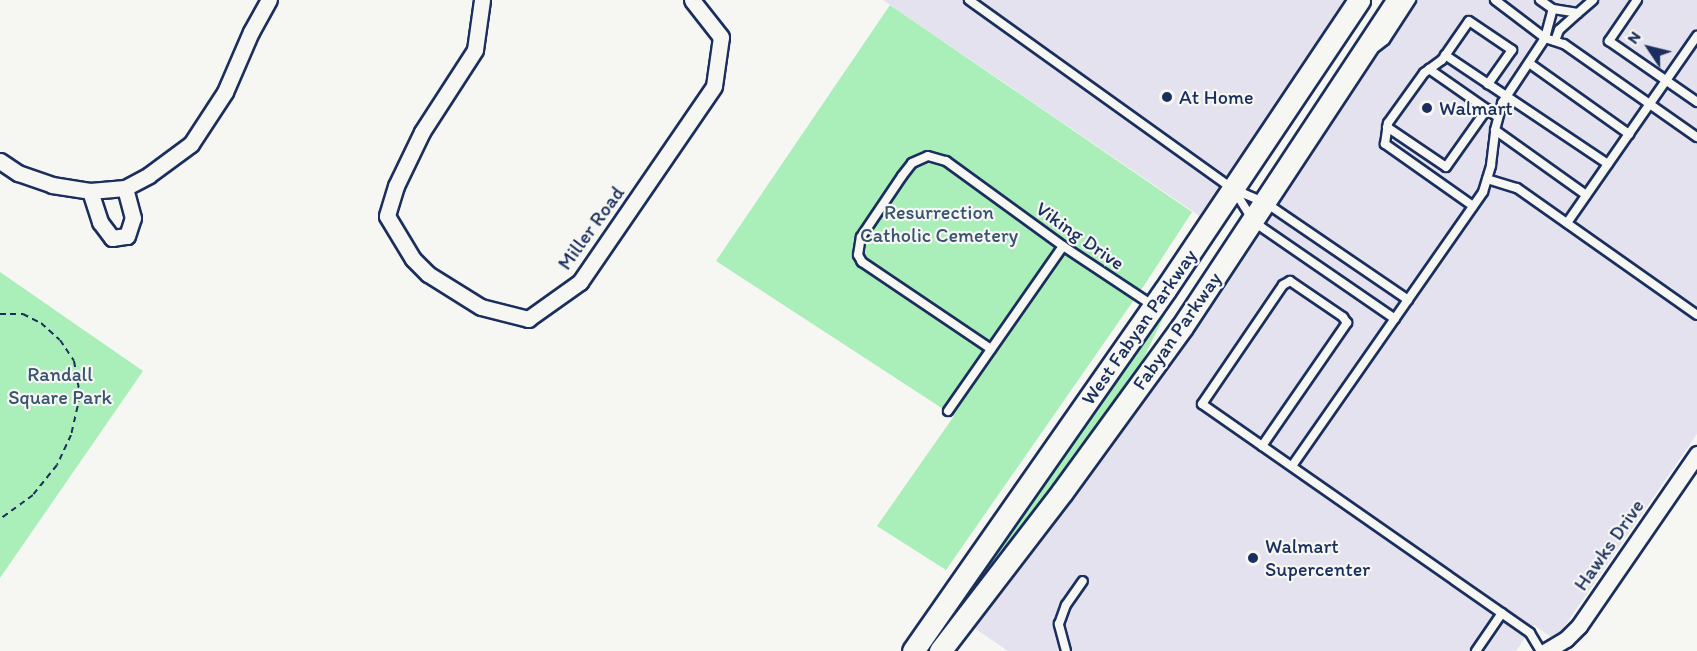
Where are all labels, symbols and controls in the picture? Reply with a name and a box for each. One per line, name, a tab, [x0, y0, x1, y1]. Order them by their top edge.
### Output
north arrow	[1619, 18, 1679, 78]
text: N	[1623, 28, 1645, 47]
place label: At Home	[1179, 85, 1254, 109]
marker: At Home	[1160, 90, 1174, 104]
place label: Walmart	[1439, 96, 1513, 120]
marker: Walmart	[1420, 101, 1434, 115]
street label: Miller Road	[553, 182, 629, 274]
street label: Viking Drive	[1031, 197, 1129, 275]
park label: Resurrection Catholic Cemetery	[860, 200, 1018, 247]
street label: West Fabyan Parkway	[1076, 245, 1202, 409]
street label: Fabyan Parkway	[1128, 268, 1226, 394]
park label: Randall Square Park	[8, 363, 112, 410]
street label: Hawks Drive	[1569, 494, 1649, 596]
place label: Walmart Supercenter	[1265, 534, 1370, 581]
marker: Walmart Supercenter	[1246, 551, 1260, 565]

